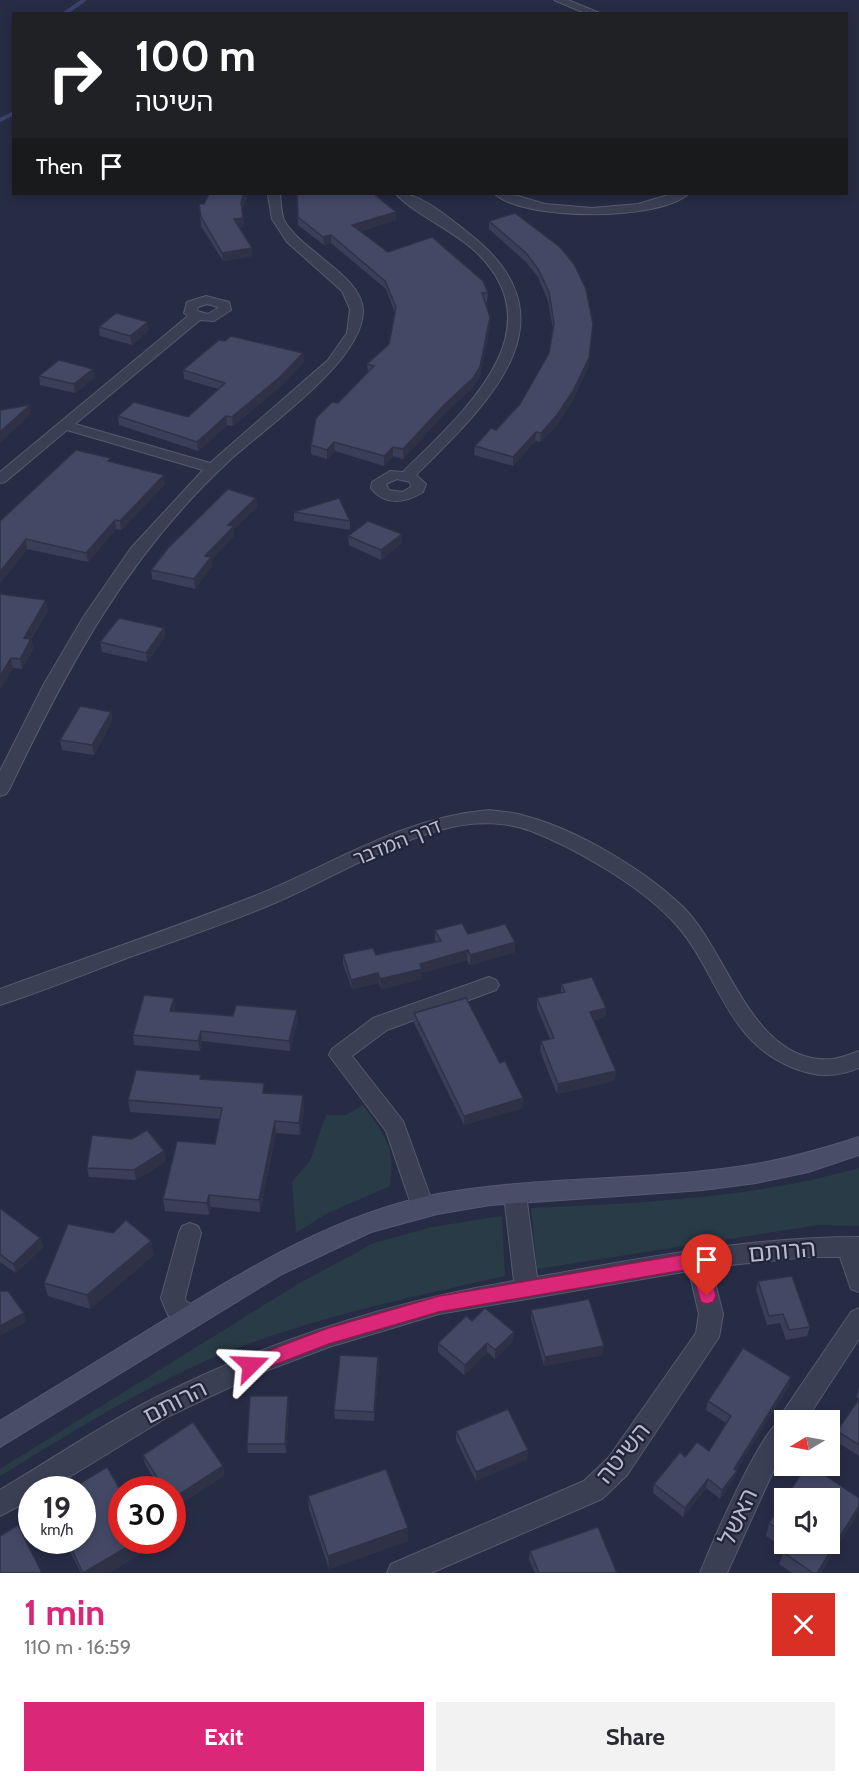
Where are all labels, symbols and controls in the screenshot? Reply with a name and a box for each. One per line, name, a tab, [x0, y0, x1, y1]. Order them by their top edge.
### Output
text: 100 m	[135, 30, 256, 82]
icon: right	[36, 36, 114, 114]
text: השיטה	[135, 85, 213, 118]
icon: arrive	[95, 150, 128, 183]
text: Then	[36, 153, 83, 180]
street label: דרך המדבר	[349, 813, 445, 871]
street label: הרותם	[747, 1233, 817, 1268]
pin	[681, 1234, 732, 1296]
icon: arrive	[690, 1243, 723, 1276]
position arrow	[219, 1333, 283, 1397]
street label: הרותם	[138, 1373, 212, 1430]
north arrow	[774, 1410, 840, 1476]
map controls	[774, 1410, 840, 1554]
street label: השיטה	[589, 1416, 656, 1489]
speed limit sign: 30	[108, 1476, 186, 1554]
street label: האשל	[712, 1484, 763, 1550]
button: sound	[774, 1488, 840, 1554]
text: 19	[43, 1489, 71, 1526]
text: km/h	[41, 1521, 73, 1539]
text: 1 min	[24, 1590, 105, 1634]
button: close	[772, 1593, 835, 1656]
text: 110 m · 16:59	[24, 1635, 131, 1659]
button: Exit	[24, 1702, 424, 1771]
button: Share	[436, 1702, 835, 1771]

